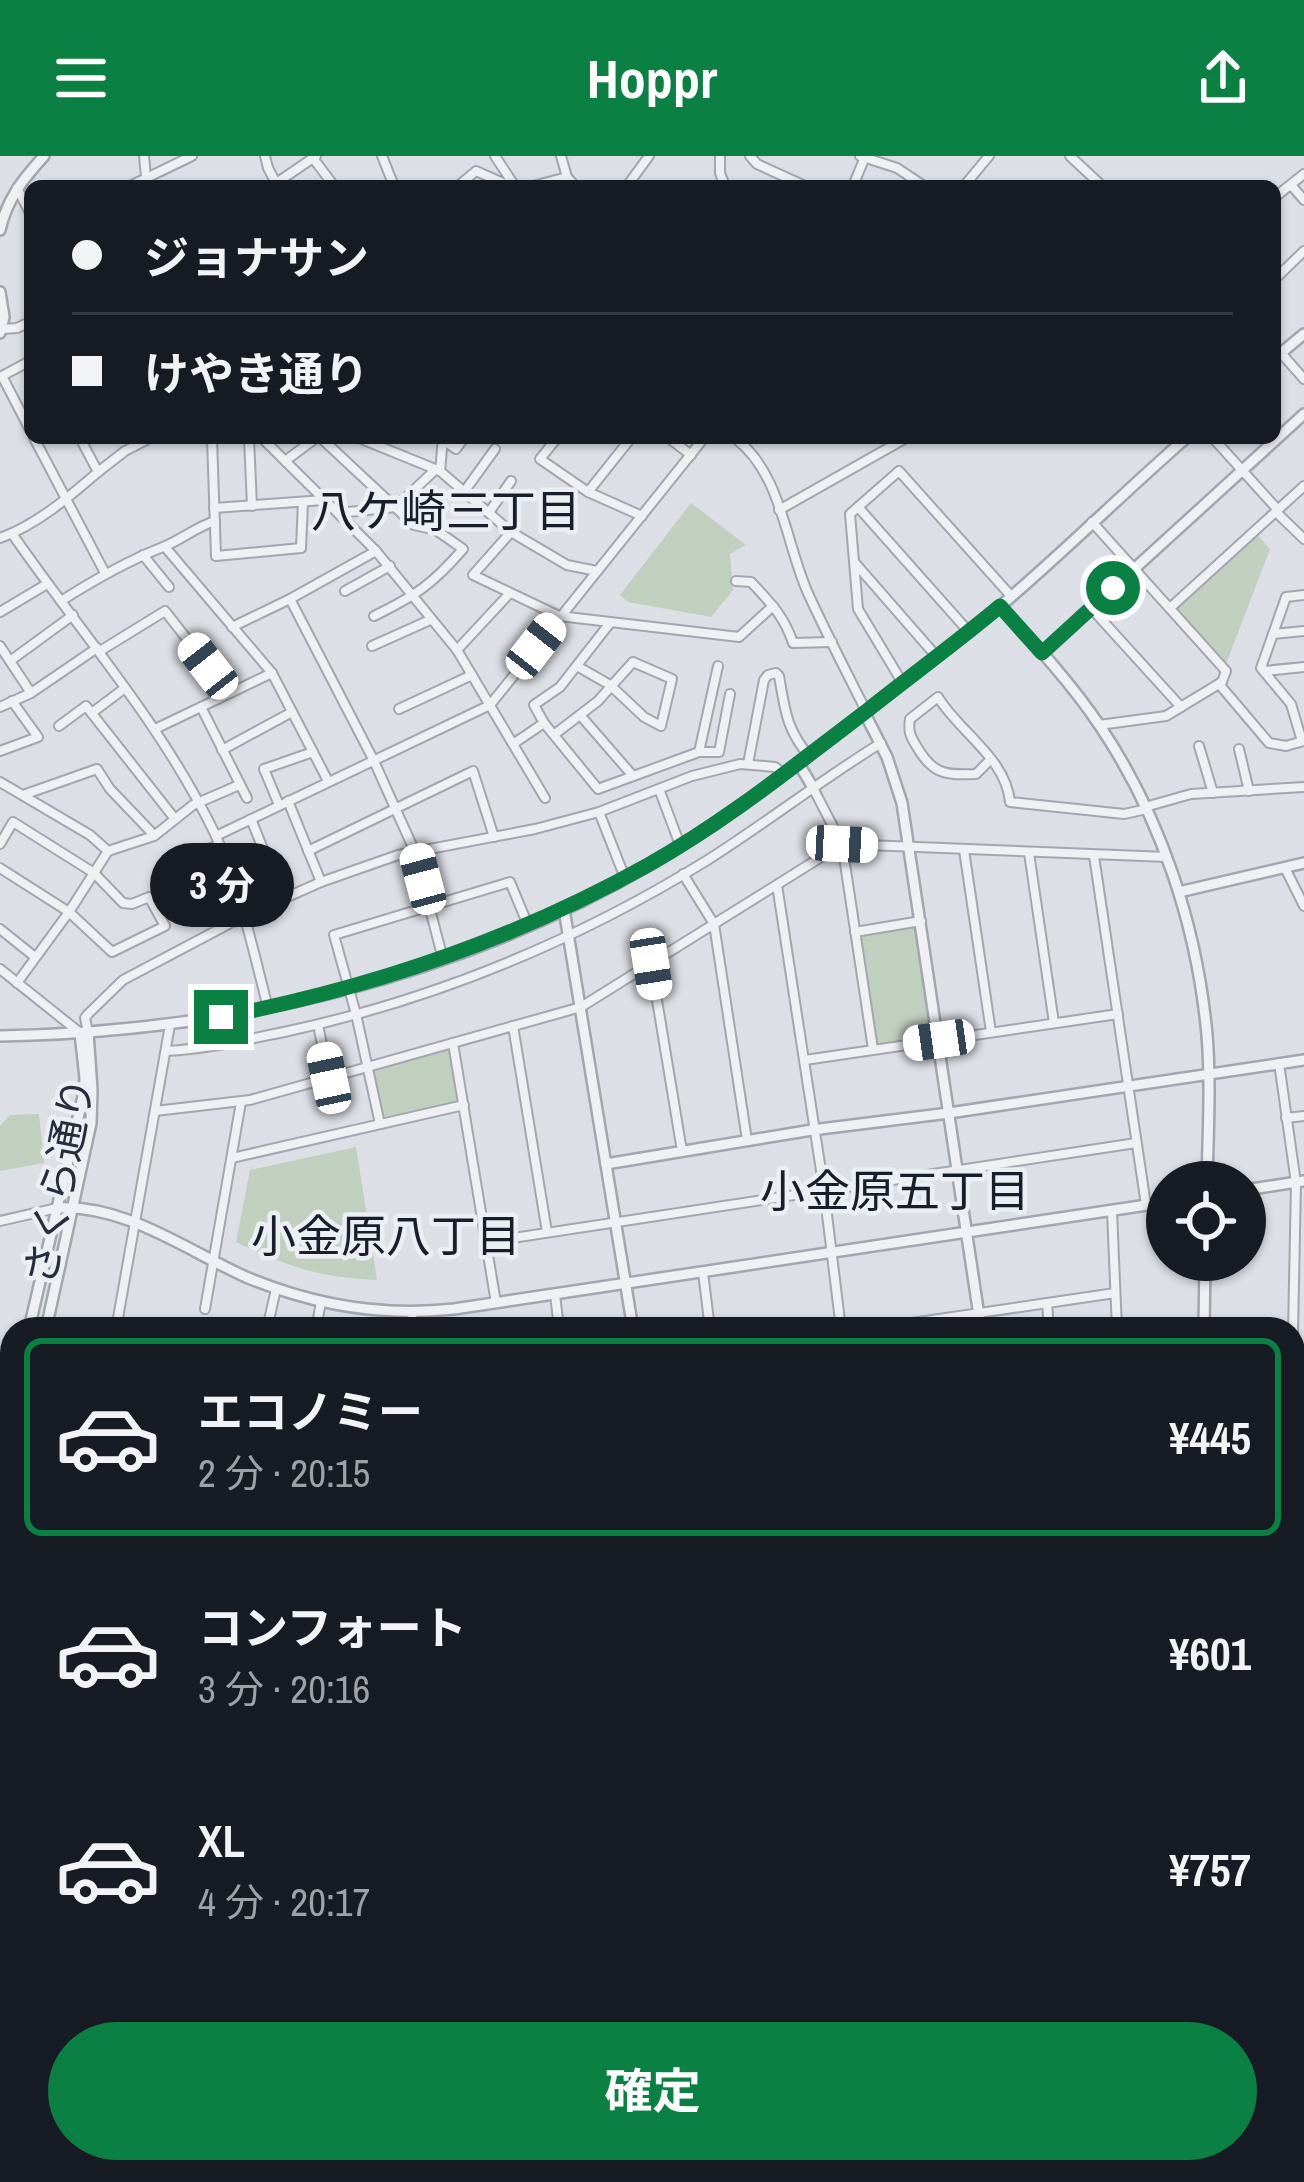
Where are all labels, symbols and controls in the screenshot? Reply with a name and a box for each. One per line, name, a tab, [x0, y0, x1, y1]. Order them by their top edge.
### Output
text: Hoppr	[587, 42, 717, 115]
icon: menu	[48, 45, 114, 111]
icon: share	[1190, 45, 1256, 111]
text: ジョナサン	[144, 227, 369, 288]
text: けやき通り	[144, 343, 369, 404]
district label: 八ケ崎三丁目	[311, 480, 581, 541]
route start	[1086, 561, 1140, 615]
car	[500, 607, 572, 685]
car	[172, 627, 244, 705]
car	[805, 824, 879, 864]
car	[396, 840, 450, 918]
callout: 3 分	[149, 843, 293, 927]
text: 3 分	[189, 859, 255, 911]
car	[628, 926, 674, 1002]
route end	[194, 990, 248, 1044]
car	[901, 1017, 977, 1063]
car	[304, 1039, 354, 1117]
street label: さくら通り	[11, 1073, 107, 1289]
district label: 小金原五丁目	[760, 1160, 1030, 1221]
map controls	[1146, 1161, 1266, 1281]
button: locate	[1146, 1161, 1266, 1281]
district label: 小金原八丁目	[251, 1205, 521, 1266]
text: エコノミー	[198, 1381, 423, 1442]
icon: car	[54, 1383, 162, 1491]
text: ¥445	[1169, 1407, 1251, 1468]
text: 2 分 · 20:15	[198, 1447, 370, 1499]
text: コンフォート	[198, 1597, 467, 1658]
icon: car	[54, 1599, 162, 1707]
text: ¥601	[1169, 1623, 1251, 1684]
text: 3 分 · 20:16	[198, 1663, 370, 1715]
text: XL	[198, 1810, 245, 1871]
icon: car	[54, 1815, 162, 1923]
text: ¥757	[1169, 1839, 1251, 1900]
text: 4 分 · 20:17	[198, 1876, 370, 1928]
button: 確定	[48, 2022, 1257, 2160]

